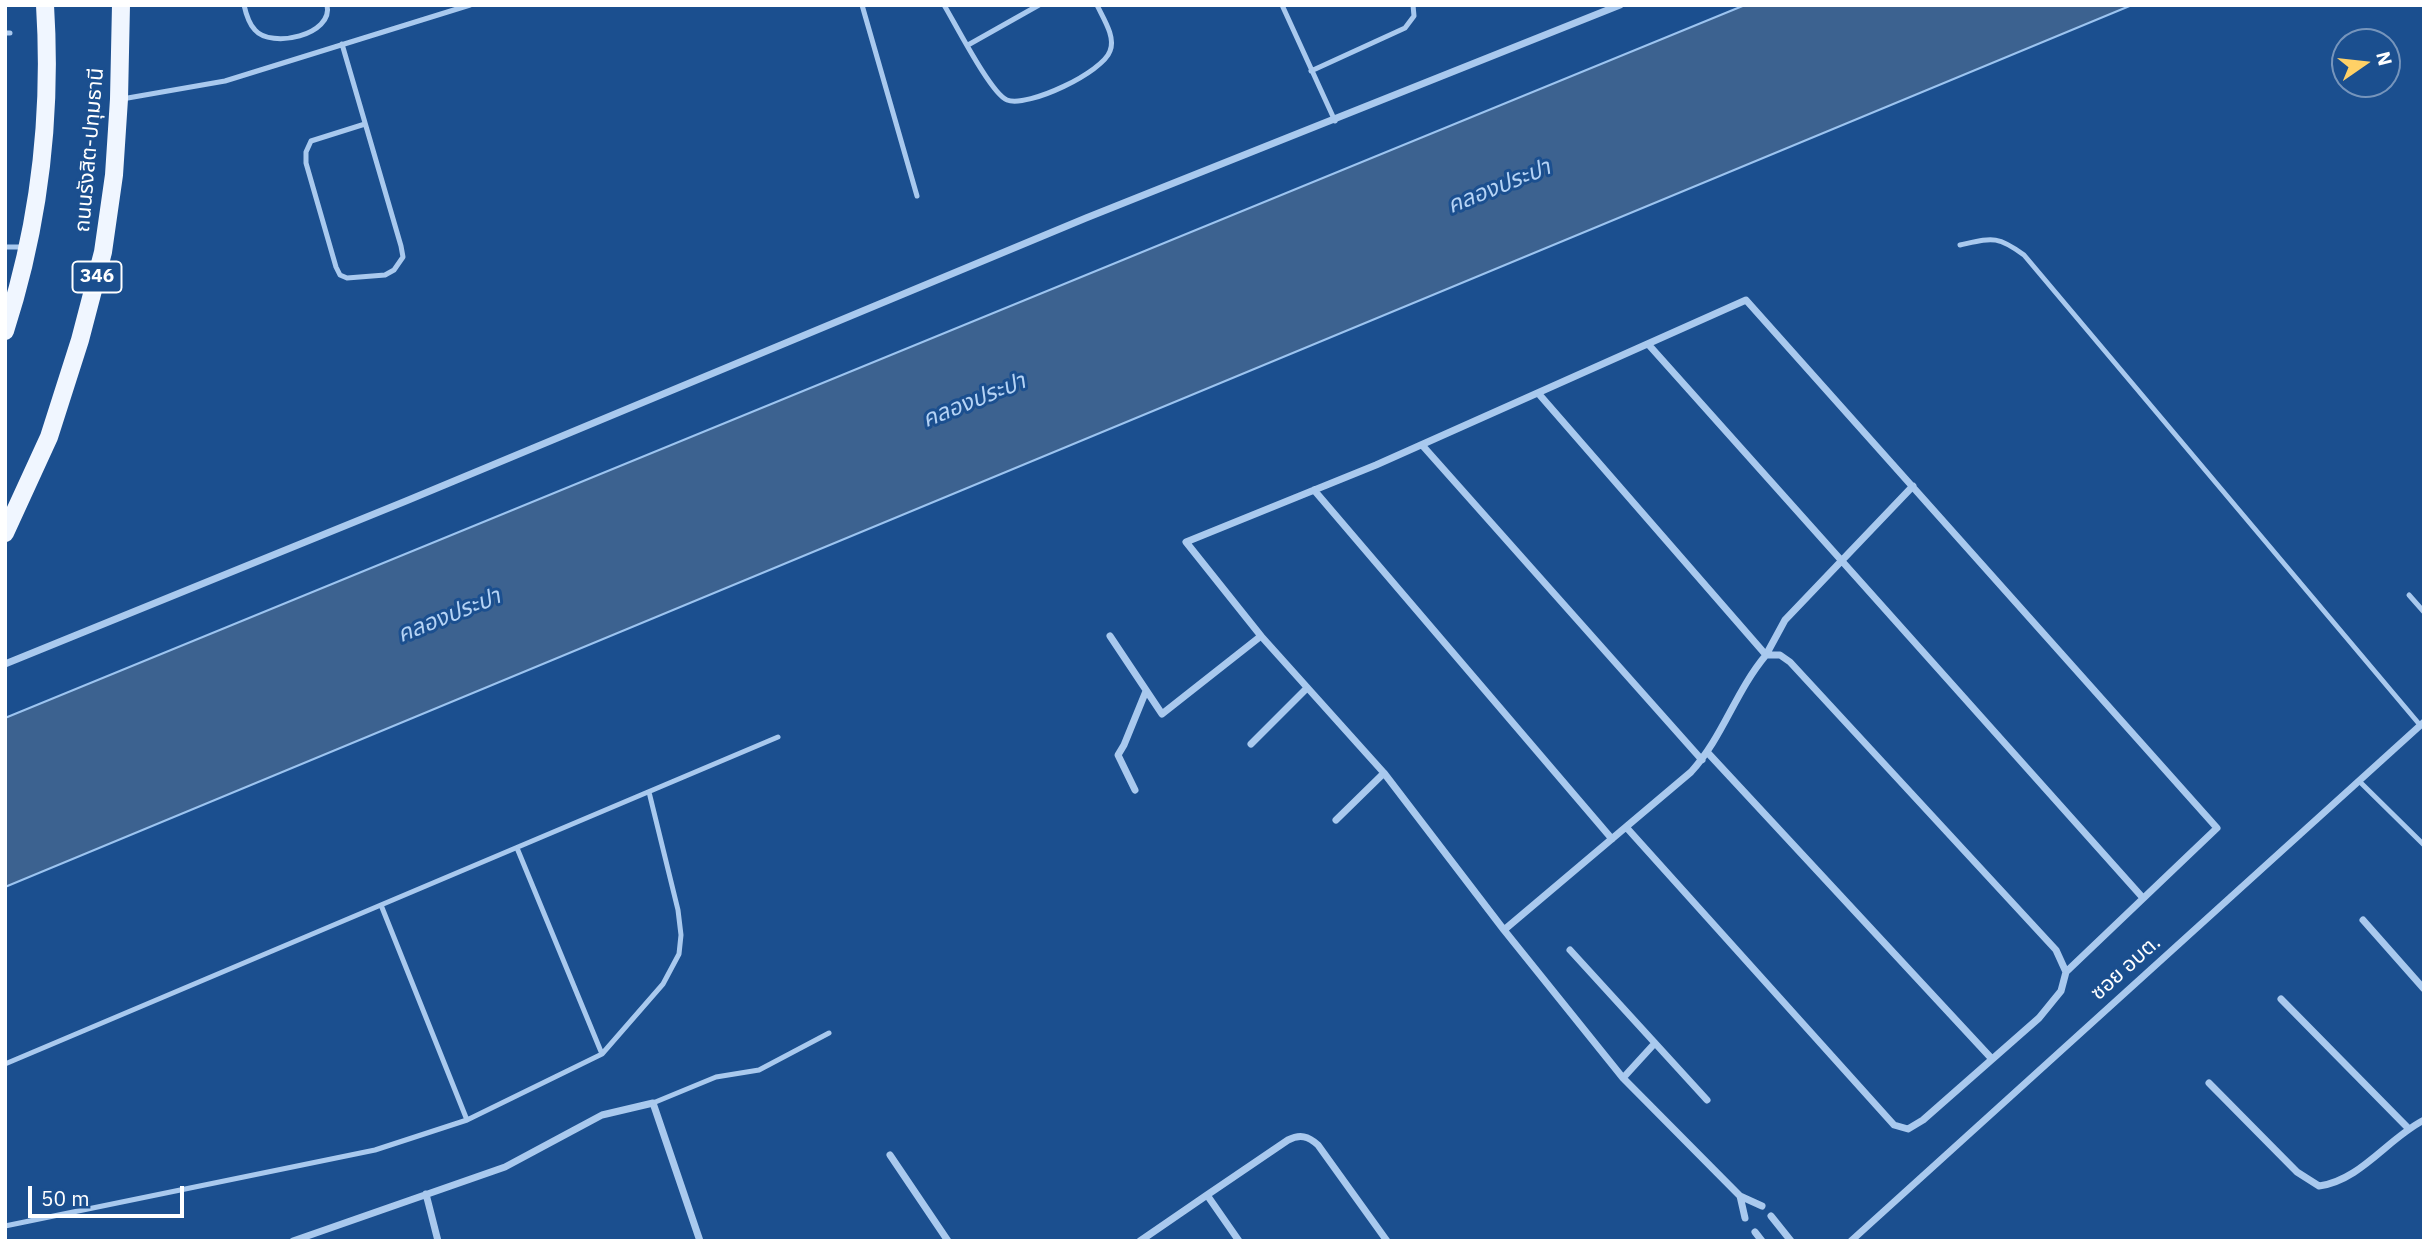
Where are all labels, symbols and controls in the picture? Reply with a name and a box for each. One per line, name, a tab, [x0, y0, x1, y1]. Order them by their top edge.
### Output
north arrow	[2331, 28, 2401, 98]
text: N	[2371, 49, 2398, 68]
street label: ถนนรังสิต-ปทุมธานี	[70, 67, 110, 233]
water label: คลองประปา	[1443, 154, 1555, 220]
road number: 346	[72, 262, 122, 292]
water label: คลองประปา	[918, 368, 1030, 434]
water label: คลองประปา	[393, 583, 505, 649]
street label: ซอย อบต.	[2086, 930, 2166, 1006]
scale bar	[32, 1172, 187, 1216]
text: 50 m	[41, 1184, 90, 1212]

